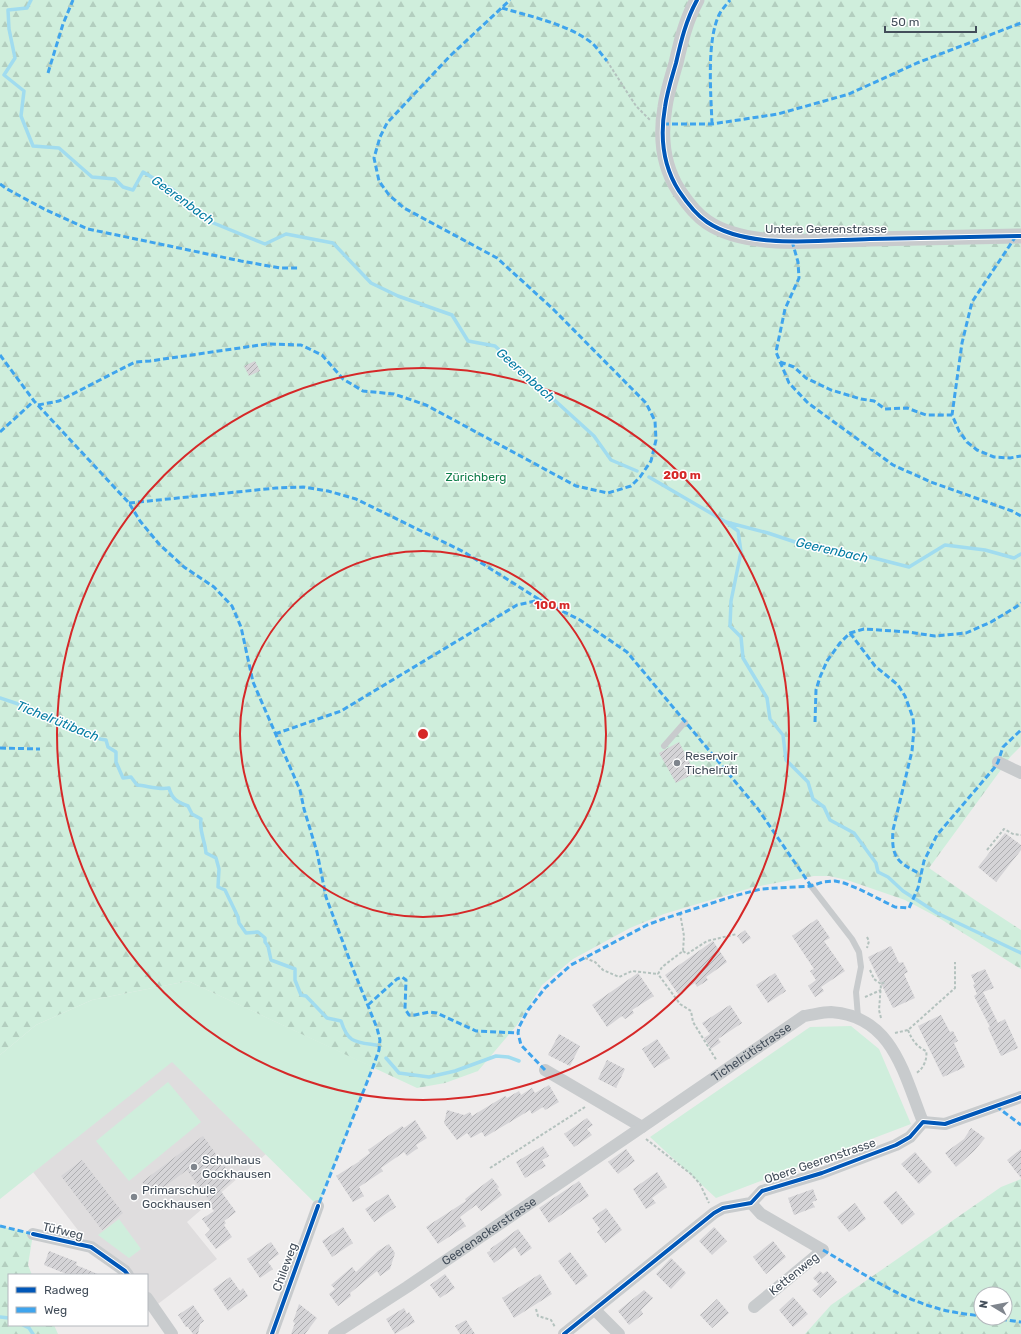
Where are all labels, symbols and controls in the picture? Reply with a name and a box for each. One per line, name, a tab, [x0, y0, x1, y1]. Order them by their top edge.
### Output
scale bar	[885, 8, 976, 34]
text: 50 m	[891, 15, 919, 29]
water label: Geerenbach	[149, 172, 217, 228]
street label: Untere Geerenstrasse	[765, 222, 887, 236]
water label: Geerenbach	[494, 345, 558, 405]
text: 200 m	[663, 468, 701, 482]
park label: Zürichberg	[445, 470, 507, 484]
water label: Geerenbach	[794, 534, 870, 566]
text: 100 m	[534, 598, 570, 612]
water label: Tichelrütibach	[15, 698, 101, 744]
centre of rings	[416, 727, 430, 741]
place label: Reservoir Tichelrüti	[685, 749, 738, 777]
marker: Reservoir Tichelrüti	[672, 758, 682, 768]
street label: Tichelrütistrasse	[709, 1020, 794, 1084]
street label: Obere Geerenstrasse	[762, 1135, 878, 1187]
place label: Schulhaus Gockhausen	[202, 1153, 271, 1181]
marker: Schulhaus Gockhausen	[189, 1162, 199, 1172]
place label: Primarschule Gockhausen	[142, 1183, 216, 1211]
marker: Primarschule Gockhausen	[129, 1192, 139, 1202]
street label: Geerenackerstrasse	[439, 1194, 539, 1268]
street label: Tüfweg	[41, 1220, 85, 1242]
street label: Chileweg	[270, 1241, 300, 1293]
street label: Kettenweg	[766, 1250, 822, 1298]
legend	[8, 1274, 148, 1326]
text: Radweg	[44, 1283, 89, 1297]
north arrow	[973, 1286, 1013, 1326]
text: N	[977, 1299, 991, 1309]
text: Weg	[44, 1303, 67, 1317]

